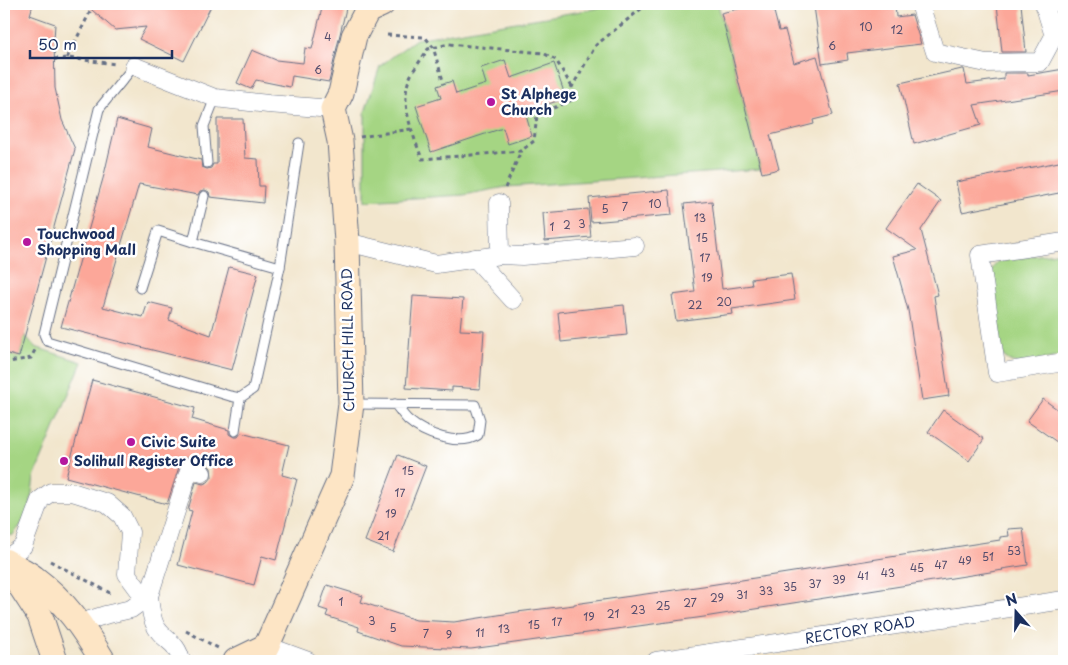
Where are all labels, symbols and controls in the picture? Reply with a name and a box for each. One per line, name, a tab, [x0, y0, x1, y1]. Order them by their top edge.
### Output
house number: 10	[860, 18, 872, 35]
house number: 12	[891, 21, 904, 38]
scale bar	[30, 28, 172, 60]
house number: 4	[324, 28, 332, 45]
text: 50 m	[38, 32, 77, 55]
house number: 6	[828, 37, 836, 54]
house number: 6	[314, 61, 322, 78]
place label: St Alphege Church	[501, 83, 577, 120]
marker: St Alphege Church	[485, 96, 497, 108]
house number: 10	[649, 195, 661, 212]
house number: 7	[622, 198, 628, 215]
house number: 5	[601, 200, 609, 217]
house number: 13	[694, 209, 706, 226]
house number: 3	[578, 215, 586, 232]
house number: 2	[563, 216, 571, 233]
house number: 1	[550, 218, 555, 235]
place label: Touchwood Shopping Mall	[37, 223, 136, 260]
house number: 15	[696, 229, 708, 246]
marker: Touchwood Shopping Mall	[21, 236, 33, 248]
house number: 17	[700, 249, 711, 266]
street label: CHURCH HILL ROAD	[336, 268, 359, 412]
house number: 19	[701, 269, 713, 286]
house number: 20	[716, 293, 732, 310]
house number: 22	[688, 296, 702, 313]
place label: Civic Suite	[141, 431, 216, 452]
marker: Civic Suite	[125, 436, 137, 448]
place label: Solihull Register Office	[74, 450, 234, 471]
marker: Solihull Register Office	[58, 455, 70, 467]
house number: 15	[402, 462, 414, 479]
house number: 17	[395, 484, 406, 501]
house number: 19	[385, 505, 397, 522]
house number: 21	[377, 527, 389, 544]
house number: 53	[1007, 542, 1021, 559]
house number: 51	[982, 548, 994, 565]
house number: 49	[958, 552, 972, 569]
house number: 47	[935, 556, 948, 573]
house number: 45	[910, 559, 924, 576]
house number: 43	[881, 564, 895, 581]
house number: 41	[857, 567, 869, 584]
house number: 39	[832, 571, 846, 588]
house number: 37	[809, 575, 822, 592]
house number: 35	[783, 578, 797, 595]
house number: 33	[759, 582, 773, 599]
house number: 31	[736, 586, 748, 603]
north arrow	[990, 588, 1040, 638]
text: N	[1003, 588, 1020, 611]
house number: 29	[710, 589, 724, 606]
house number: 1	[339, 593, 344, 610]
house number: 27	[683, 594, 697, 611]
house number: 25	[656, 597, 670, 614]
house number: 23	[631, 601, 645, 618]
house number: 21	[607, 605, 619, 622]
house number: 19	[583, 608, 595, 625]
street label: RECTORY ROAD	[803, 610, 917, 649]
house number: 3	[368, 612, 376, 629]
house number: 17	[552, 613, 563, 630]
house number: 15	[528, 616, 540, 633]
house number: 5	[389, 619, 397, 636]
house number: 13	[498, 620, 510, 637]
house number: 11	[475, 624, 485, 641]
house number: 7	[423, 625, 429, 642]
house number: 9	[446, 626, 452, 643]

